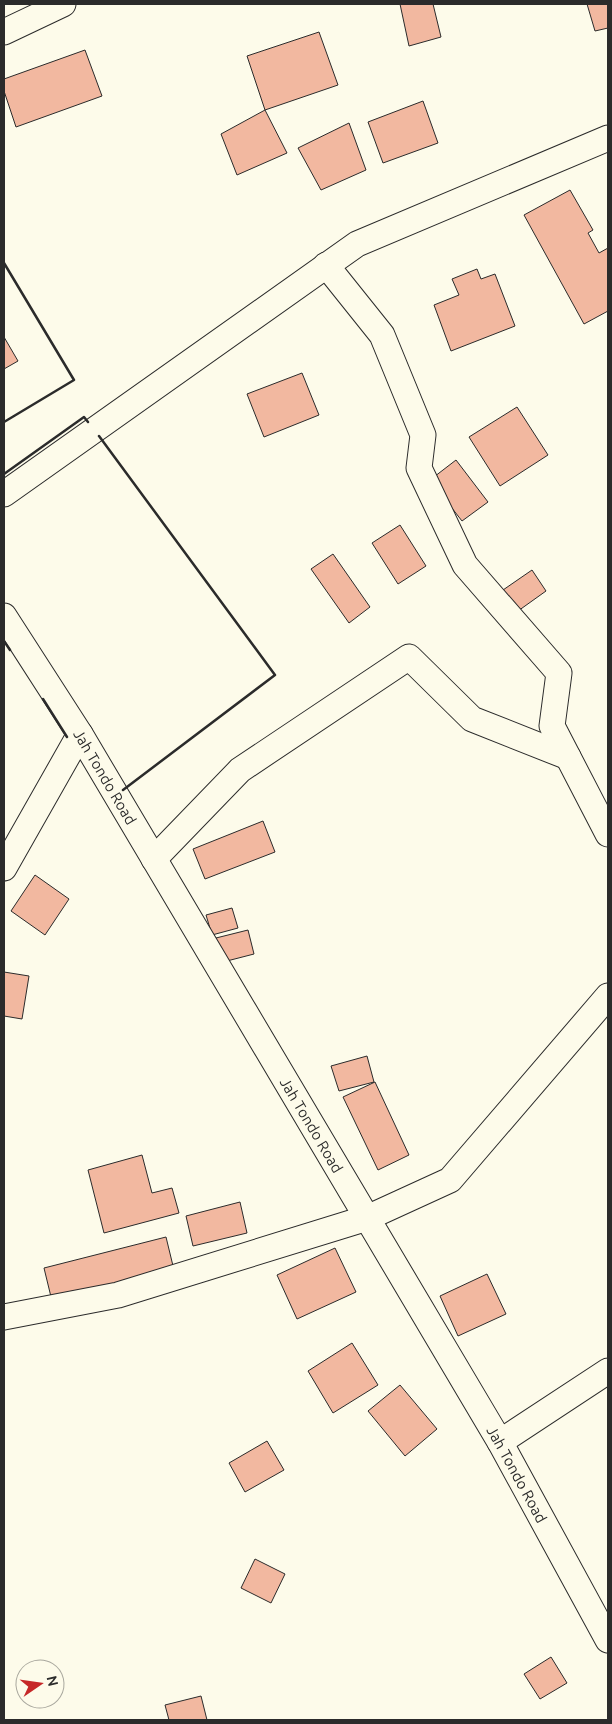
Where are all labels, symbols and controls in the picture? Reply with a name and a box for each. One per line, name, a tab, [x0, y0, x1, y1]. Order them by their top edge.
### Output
street label: Jah Tondo Road	[71, 726, 140, 827]
street label: Jah Tondo Road	[277, 1074, 347, 1176]
street label: Jah Tondo Road	[484, 1423, 551, 1525]
north arrow	[15, 1659, 65, 1709]
text: N	[44, 1674, 62, 1688]

